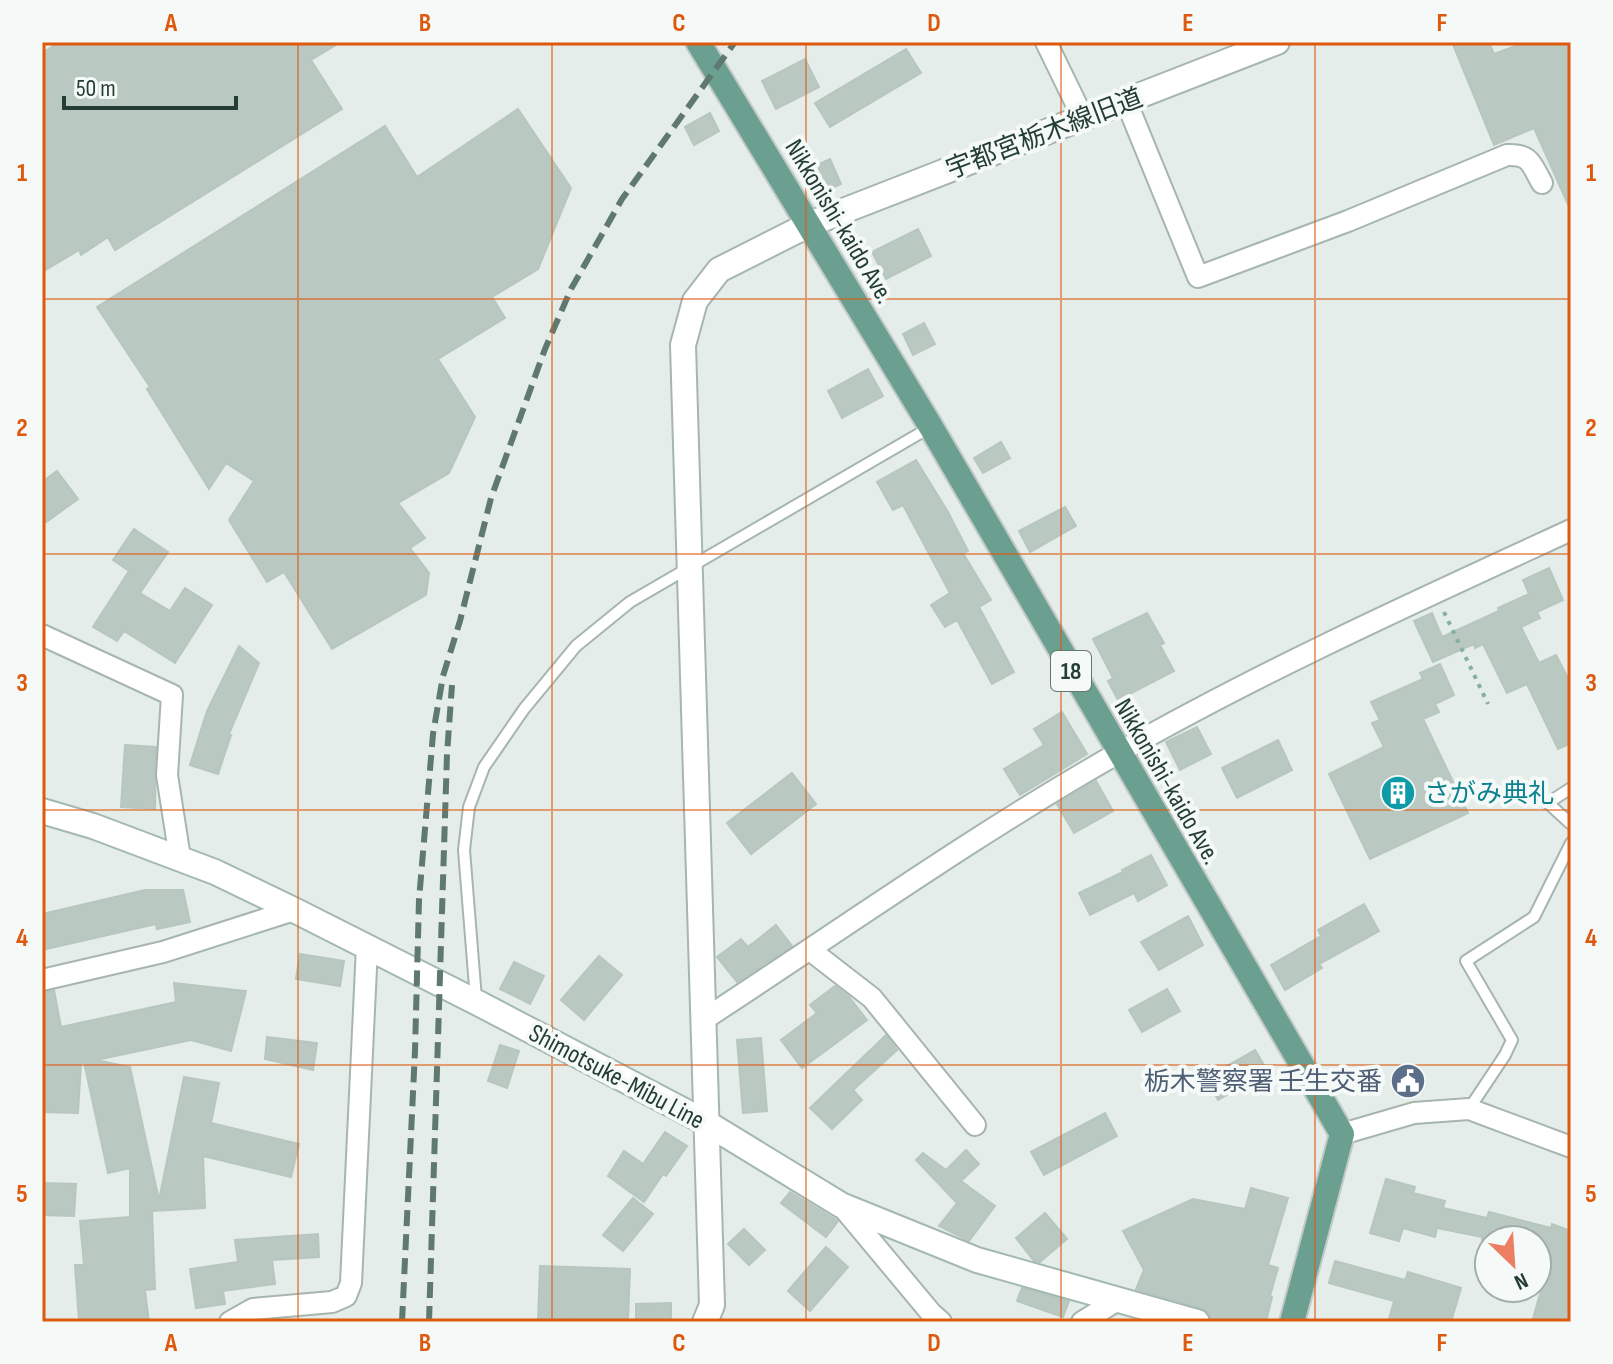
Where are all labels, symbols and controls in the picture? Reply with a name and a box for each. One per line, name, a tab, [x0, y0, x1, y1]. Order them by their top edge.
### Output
text: A	[164, 8, 178, 39]
text: B	[419, 8, 431, 39]
text: C	[672, 8, 686, 39]
text: D	[927, 8, 941, 39]
text: E	[1182, 8, 1194, 39]
text: F	[1437, 8, 1448, 39]
scale bar	[64, 60, 236, 110]
text: 50 m	[76, 74, 116, 103]
street label: 宇都宮栃木線旧道	[942, 83, 1147, 186]
street label: Nikkonishi-kaido Ave.	[778, 134, 900, 309]
text: 1	[17, 158, 27, 189]
text: 1	[1586, 158, 1596, 189]
text: 2	[16, 413, 28, 444]
text: 2	[1585, 413, 1597, 444]
road number: 18	[1051, 651, 1091, 691]
text: 3	[16, 668, 28, 699]
text: 3	[1585, 668, 1597, 699]
street label: Nikkonishi-kaido Ave.	[1107, 694, 1227, 870]
building icon: さがみ典礼	[1379, 774, 1417, 812]
place label: さがみ典礼	[1424, 779, 1554, 810]
text: 4	[16, 923, 28, 954]
text: 4	[1585, 923, 1597, 954]
street label: Shimotsuke-Mibu Line	[523, 1018, 709, 1137]
public building icon: 栃木警察署 壬生交番	[1389, 1062, 1427, 1100]
place label: 栃木警察署 壬生交番	[1144, 1067, 1382, 1098]
text: 5	[16, 1179, 28, 1210]
text: 5	[1585, 1179, 1597, 1210]
north arrow	[1473, 1224, 1553, 1304]
text: N	[1510, 1266, 1532, 1295]
text: A	[164, 1328, 178, 1359]
text: B	[419, 1328, 431, 1359]
text: C	[672, 1328, 686, 1359]
text: D	[927, 1328, 941, 1359]
text: E	[1182, 1328, 1194, 1359]
text: F	[1437, 1328, 1448, 1359]

